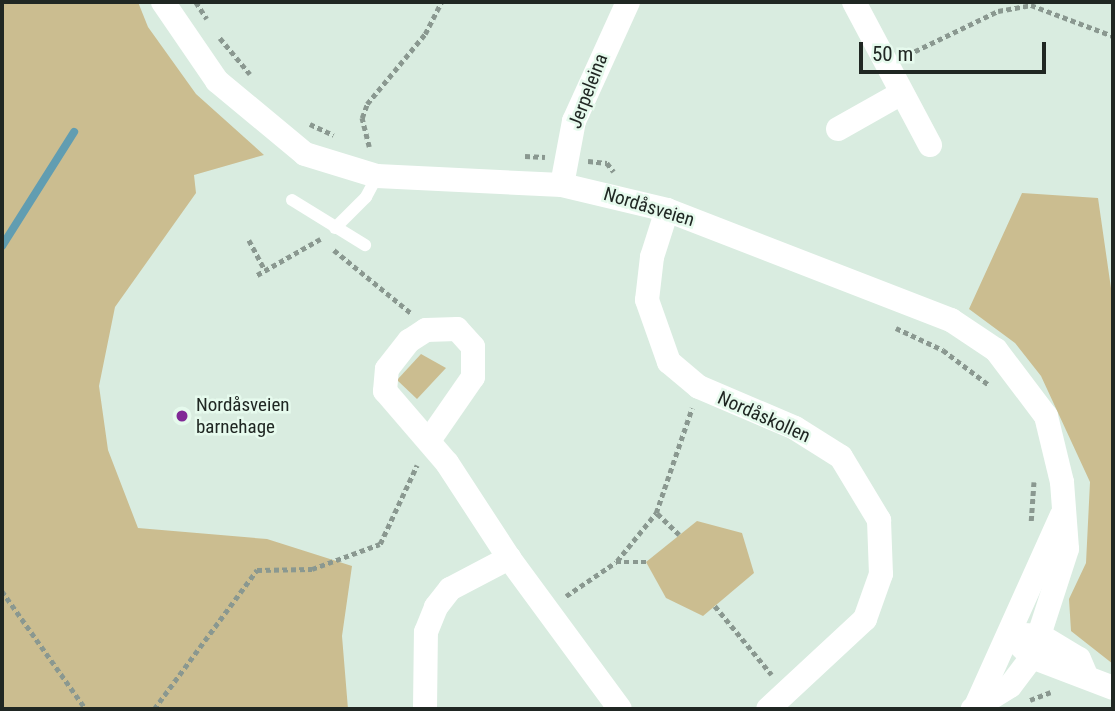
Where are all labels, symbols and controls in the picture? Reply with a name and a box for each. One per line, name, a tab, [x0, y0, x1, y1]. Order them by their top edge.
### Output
scale bar	[863, 28, 1050, 72]
text: 50 m	[872, 42, 913, 66]
street label: Jerpeleina	[563, 50, 613, 132]
street label: Nordåsveien	[601, 182, 697, 232]
street label: Nordåskollen	[714, 386, 814, 448]
place label: Nordåsveien barnehage	[196, 394, 289, 438]
marker: Nordåsveien barnehage	[174, 408, 190, 424]

